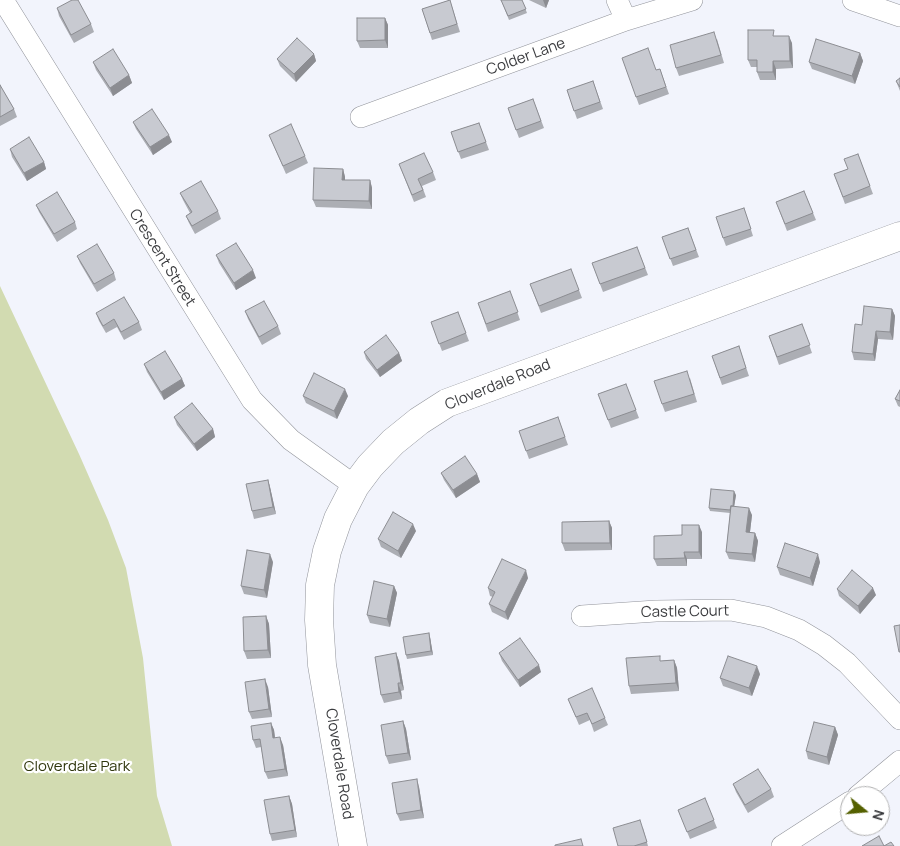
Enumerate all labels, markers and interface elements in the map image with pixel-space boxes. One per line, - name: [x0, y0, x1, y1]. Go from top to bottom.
- street label: Colder Lane: [484, 34, 568, 80]
- street label: Crescent Street: [125, 206, 199, 310]
- street label: Cloverdale Road: [443, 356, 553, 414]
- street label: Castle Court: [641, 602, 729, 622]
- street label: Cloverdale Road: [321, 707, 357, 821]
- park label: Cloverdale Park: [24, 758, 130, 776]
- north arrow: [840, 786, 890, 836]
- text: N: [868, 808, 889, 823]

